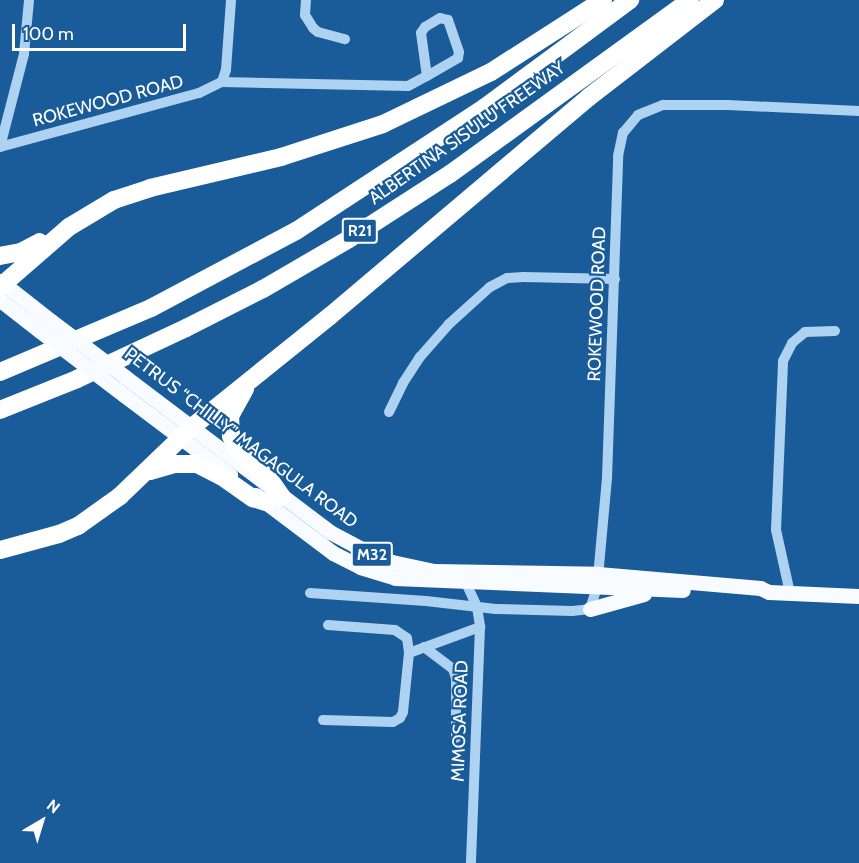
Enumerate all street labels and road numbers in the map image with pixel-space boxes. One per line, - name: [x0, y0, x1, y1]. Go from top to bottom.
- street label: ALBERTINA SISULU FREEWAY: [365, 57, 569, 209]
- street label: ROKEWOOD ROAD: [30, 70, 186, 132]
- road number: R21: [340, 218, 380, 244]
- street label: ROKEWOOD ROAD: [583, 226, 611, 382]
- street label: PETRUS “CHILLY” MAGAGULA ROAD: [120, 343, 362, 533]
- road number: M32: [350, 542, 394, 568]
- street label: MIMOSA ROAD: [447, 660, 473, 782]

